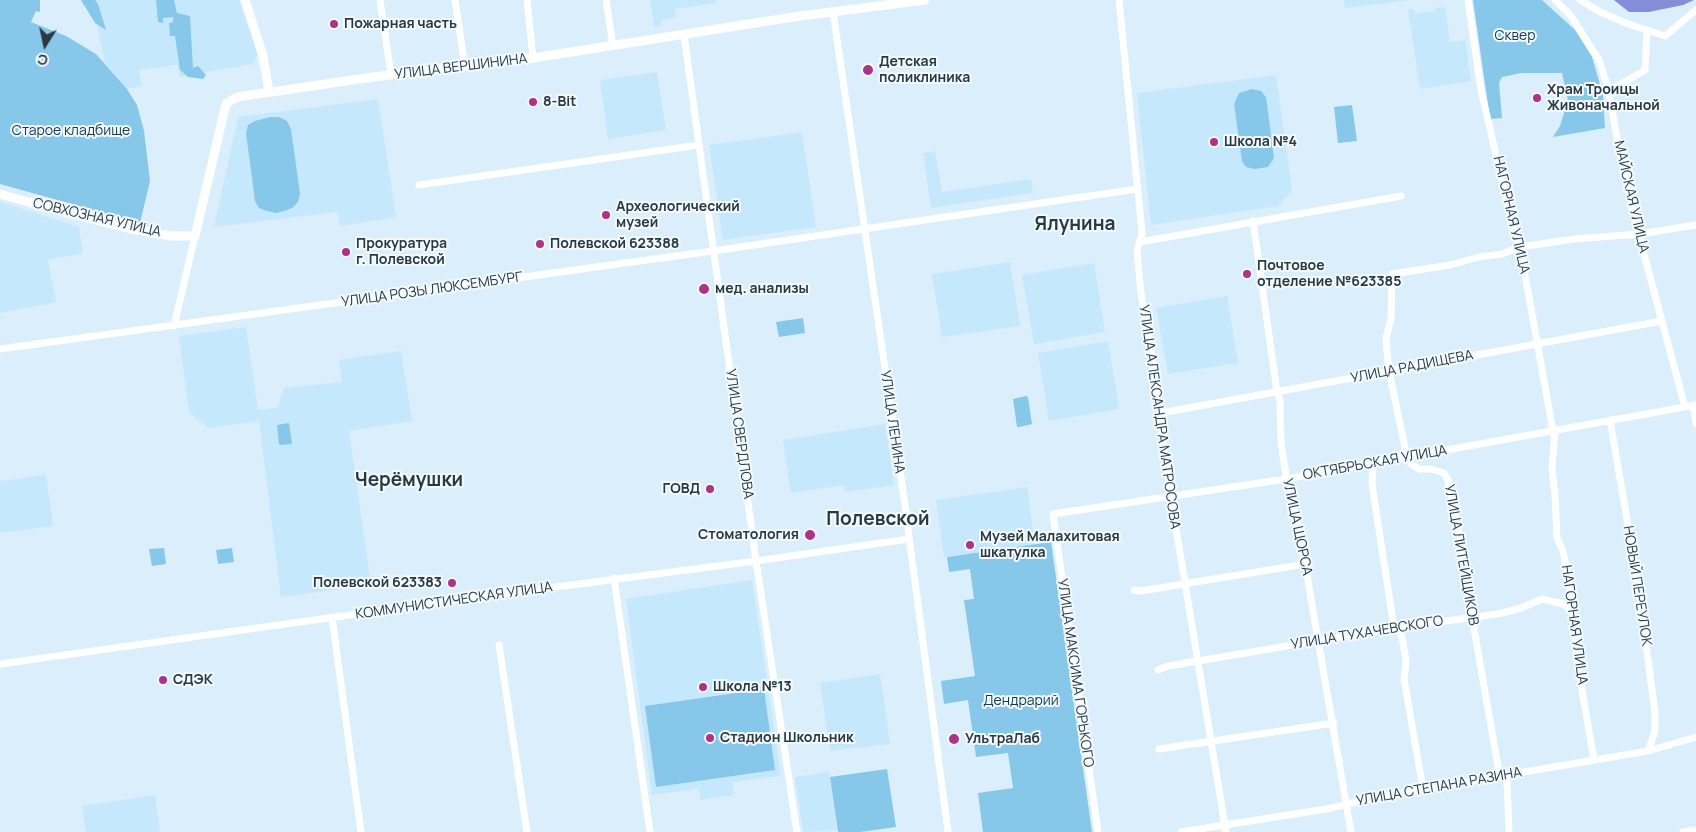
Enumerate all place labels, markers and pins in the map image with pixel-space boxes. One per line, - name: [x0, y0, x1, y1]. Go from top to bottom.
- place label: Пожарная часть: [344, 16, 457, 32]
- marker: Пожарная часть: [328, 18, 340, 30]
- place label: Детская поликлиника: [879, 54, 970, 86]
- marker: Детская поликлиника: [861, 63, 875, 77]
- place label: Храм Троицы Живоначальной: [1547, 82, 1660, 114]
- marker: Храм Троицы Живоначальной: [1531, 92, 1543, 104]
- place label: 8-Bit: [543, 94, 576, 110]
- marker: 8-Bit: [527, 96, 539, 108]
- place label: Школа №4: [1224, 134, 1297, 150]
- marker: Школа №4: [1208, 136, 1220, 148]
- place label: Археологический музей: [616, 199, 740, 232]
- marker: Археологический музей: [600, 209, 612, 221]
- place label: Прокуратура г. Полевской: [356, 236, 447, 268]
- place label: Полевской 623388: [550, 236, 679, 252]
- marker: Полевской 623388: [534, 238, 546, 250]
- marker: Прокуратура г. Полевской: [340, 246, 352, 258]
- place label: Почтовое отделение №623385: [1257, 258, 1401, 290]
- marker: Почтовое отделение №623385: [1241, 268, 1253, 280]
- place label: мед. анализы: [715, 281, 809, 297]
- marker: мед. анализы: [697, 282, 711, 296]
- place label: ГОВД: [663, 481, 700, 497]
- marker: ГОВД: [704, 483, 716, 495]
- place label: Стоматология: [698, 527, 799, 543]
- marker: Стоматология: [803, 528, 817, 542]
- place label: Музей Малахитовая шкатулка: [980, 529, 1120, 562]
- marker: Музей Малахитовая шкатулка: [964, 539, 976, 551]
- place label: Полевской 623383: [313, 575, 442, 591]
- marker: Полевской 623383: [446, 577, 458, 589]
- place label: СДЭК: [173, 672, 213, 688]
- marker: СДЭК: [157, 674, 169, 686]
- place label: Школа №13: [713, 679, 792, 695]
- marker: Школа №13: [697, 681, 709, 693]
- place label: Стадион Школьник: [720, 730, 853, 746]
- place label: УльтраЛаб: [965, 731, 1040, 747]
- marker: Стадион Школьник: [704, 732, 716, 744]
- marker: УльтраЛаб: [947, 732, 961, 746]

